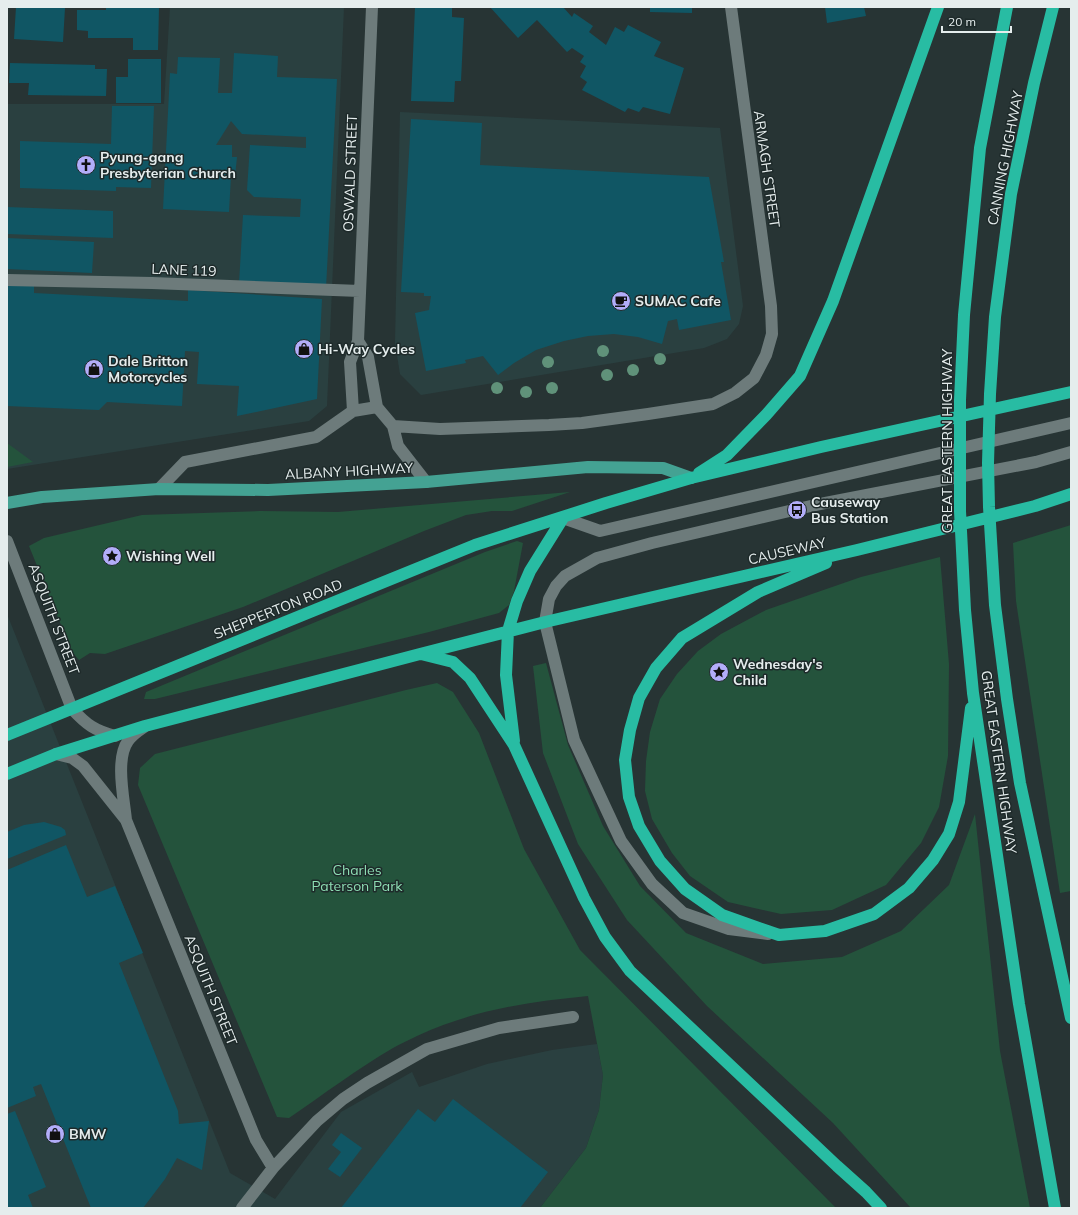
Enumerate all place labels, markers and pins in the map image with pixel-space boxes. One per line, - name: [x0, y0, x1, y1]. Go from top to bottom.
- place label: Pyung-gang Presbyterian Church: [100, 148, 236, 182]
- church icon: Pyung-gang Presbyterian Church: [75, 154, 97, 176]
- cafe icon: SUMAC Cafe: [610, 290, 632, 312]
- place label: SUMAC Cafe: [635, 292, 721, 310]
- shop icon: Hi-Way Cycles: [293, 338, 315, 360]
- place label: Hi-Way Cycles: [318, 340, 415, 358]
- place label: Dale Britton Motorcycles: [108, 352, 188, 386]
- shop icon: Dale Britton Motorcycles: [83, 358, 105, 380]
- place label: Causeway Bus Station: [811, 493, 889, 527]
- bus stop icon: Causeway Bus Station: [786, 499, 808, 521]
- place icon: Wishing Well: [101, 545, 123, 567]
- place label: Wishing Well: [126, 547, 215, 565]
- place label: Wednesday's Child: [733, 655, 823, 689]
- place icon: Wednesday's Child: [708, 661, 730, 683]
- shop icon: BMW: [44, 1123, 66, 1145]
- place label: BMW: [69, 1125, 107, 1143]

